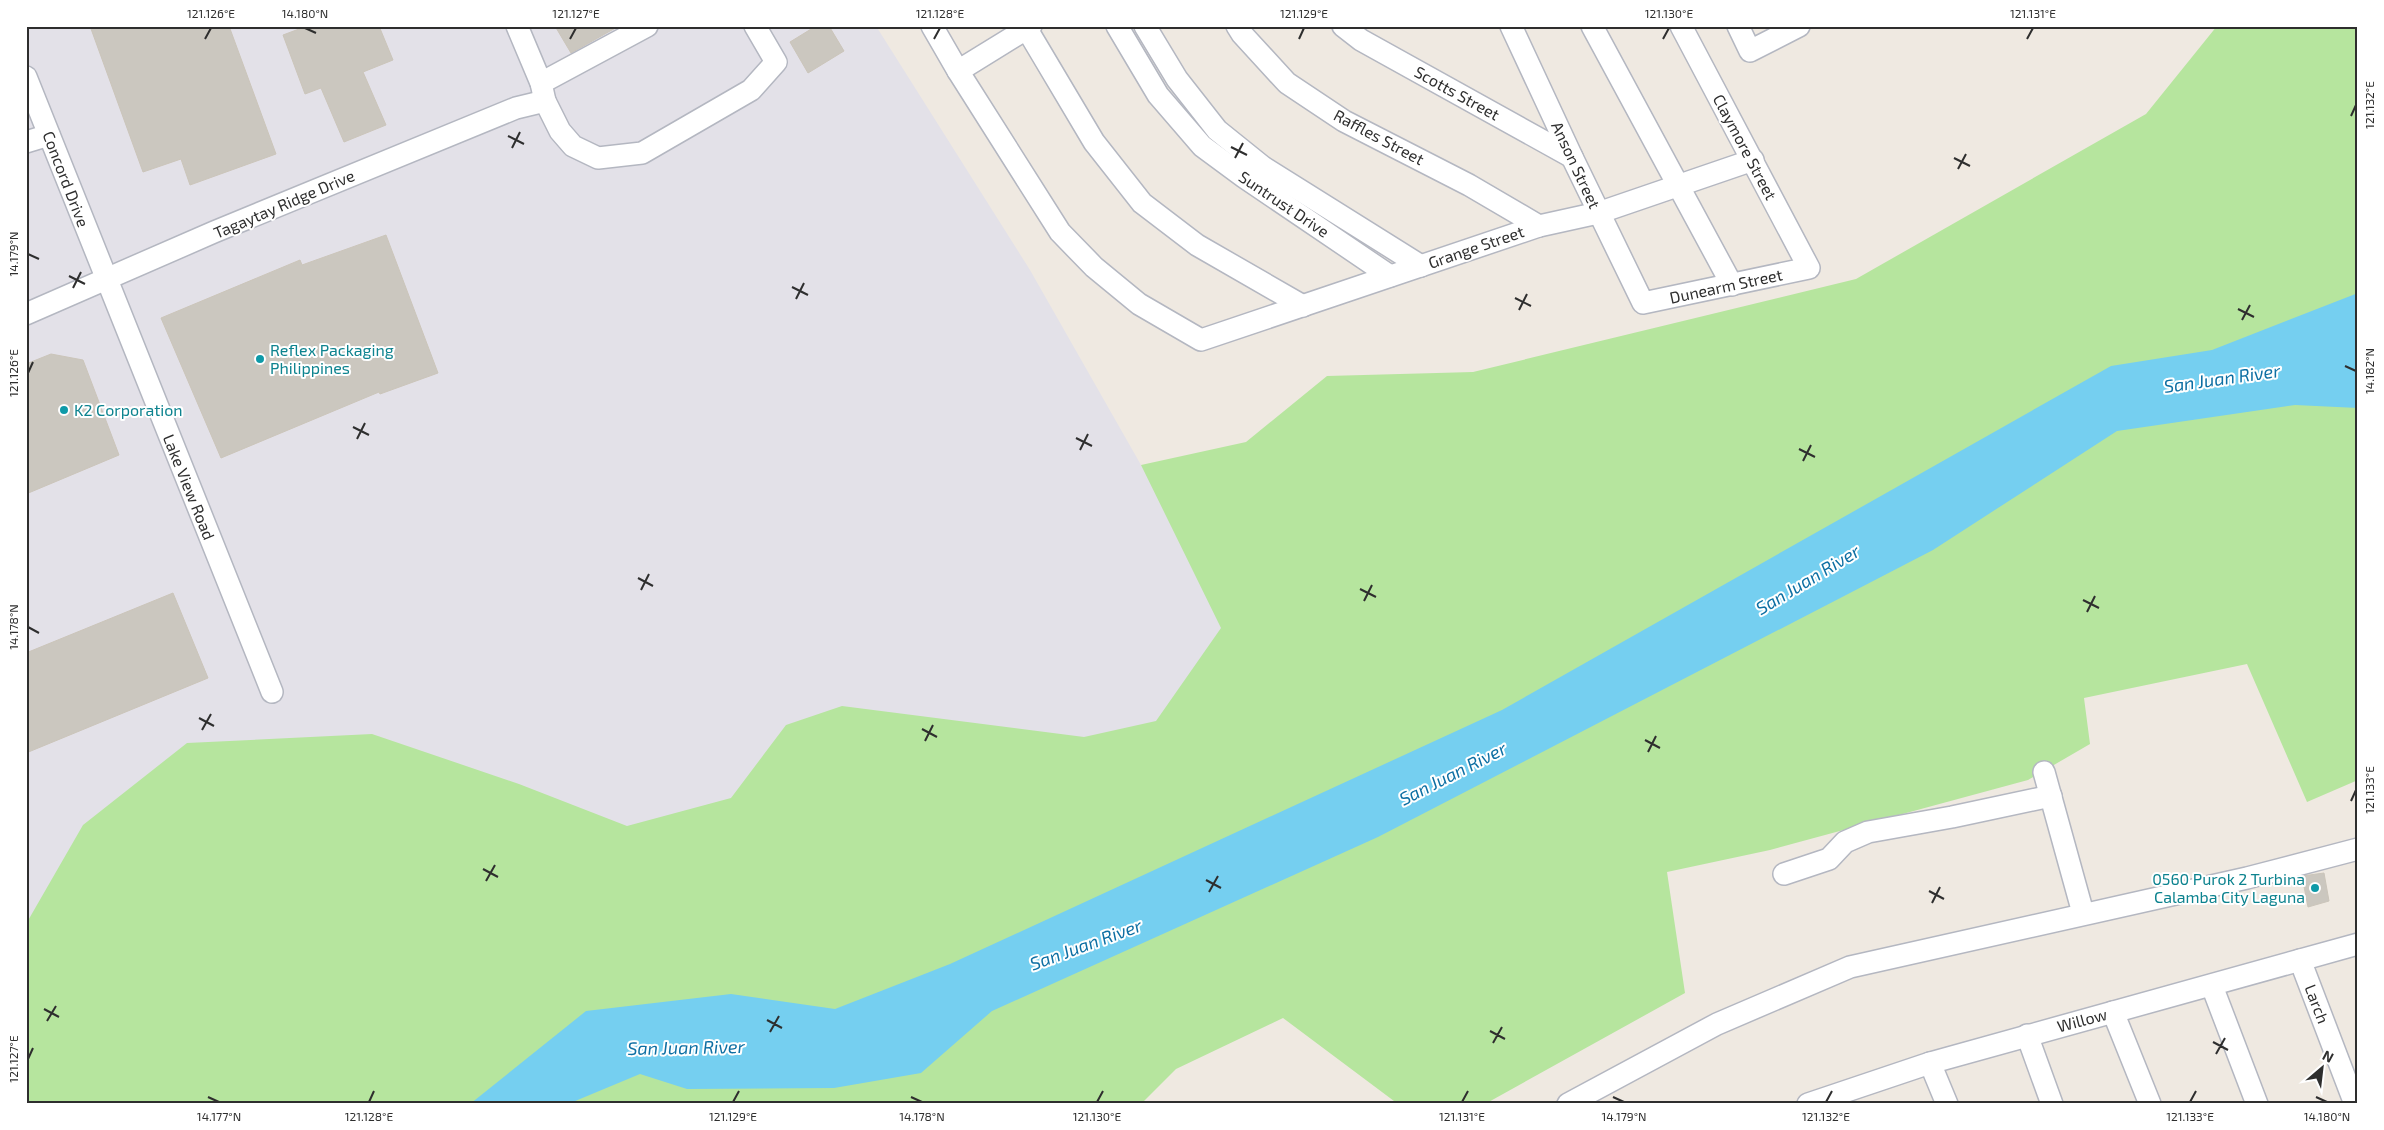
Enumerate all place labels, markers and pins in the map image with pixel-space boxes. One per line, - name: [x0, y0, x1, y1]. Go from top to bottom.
- place label: Reflex Packaging Philippines: [270, 340, 394, 377]
- marker: Reflex Packaging Philippines: [254, 353, 266, 365]
- place label: K2 Corporation: [74, 400, 183, 419]
- marker: K2 Corporation: [58, 404, 70, 416]
- place label: 0560 Purok 2 Turbina Calamba City Laguna: [2152, 869, 2305, 906]
- marker: 0560 Purok 2 Turbina Calamba City Laguna: [2309, 882, 2321, 894]

